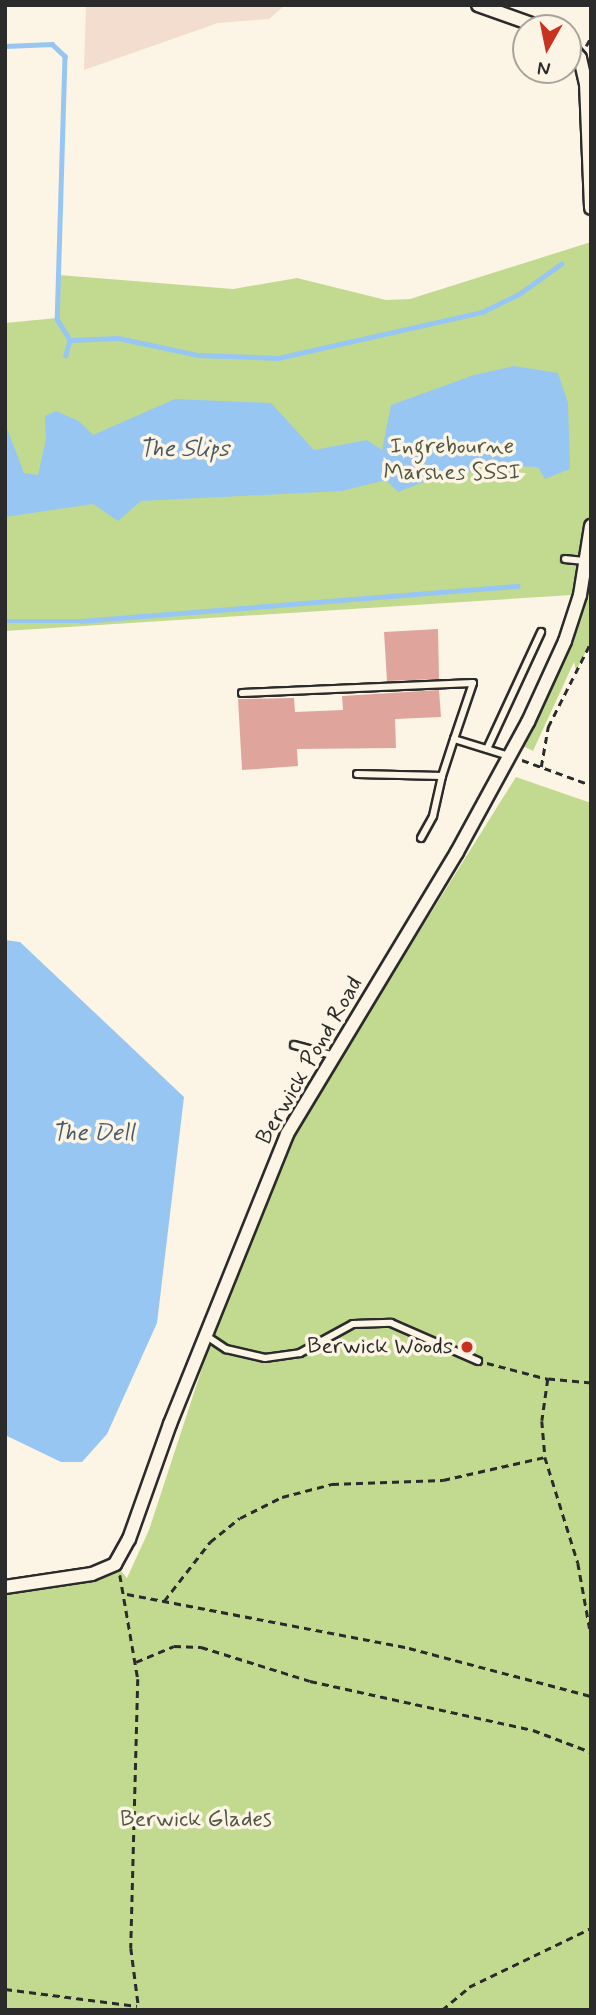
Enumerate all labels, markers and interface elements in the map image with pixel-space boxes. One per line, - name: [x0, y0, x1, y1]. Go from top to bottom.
- north arrow: [512, 14, 582, 84]
- text: N: [536, 55, 552, 82]
- park label: Ingrebourne Marshes SSSI: [383, 433, 521, 487]
- water label: The Slips: [139, 436, 229, 464]
- street label: Berwick Pond Road: [252, 974, 368, 1148]
- water label: The Dell: [53, 1120, 133, 1148]
- place label: Berwick Woods: [305, 1333, 453, 1361]
- marker: Berwick Woods: [459, 1339, 475, 1355]
- park label: Berwick Glades: [120, 1806, 272, 1834]

